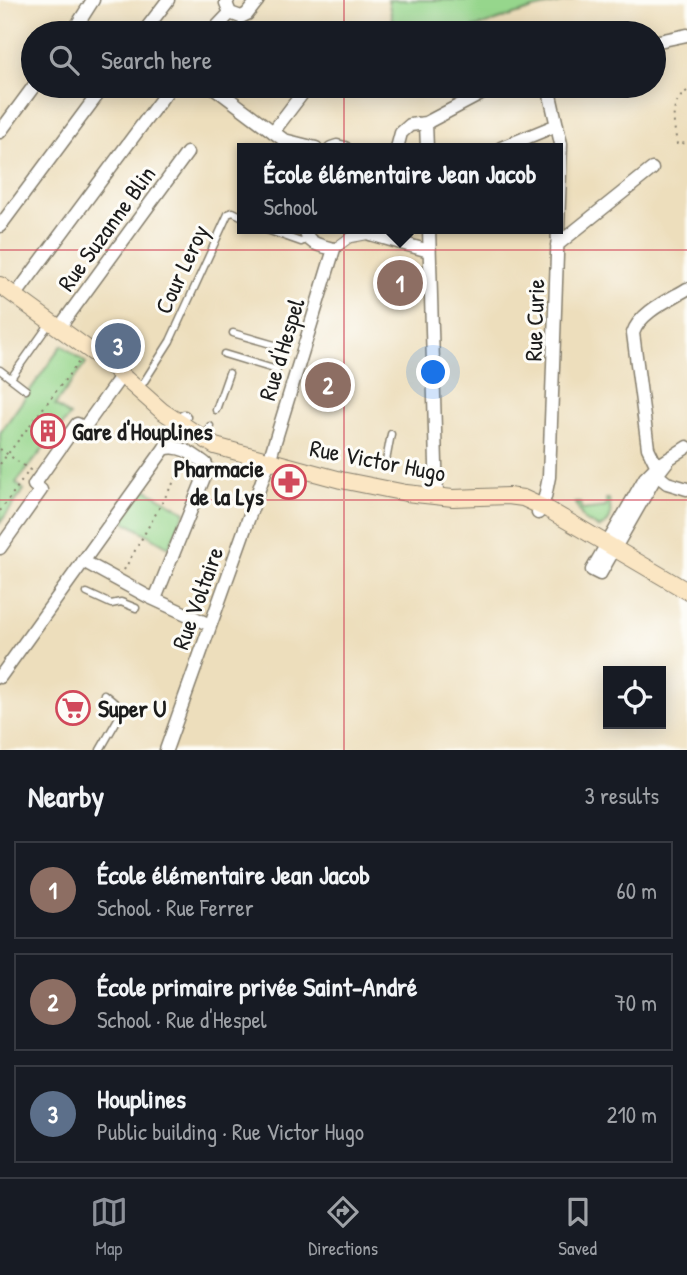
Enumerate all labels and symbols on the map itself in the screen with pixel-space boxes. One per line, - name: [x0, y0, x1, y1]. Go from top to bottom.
- street label: Rue Suzanne Blin: [50, 159, 162, 297]
- street label: Cour Leroy: [146, 219, 216, 319]
- pin: 1: [377, 257, 423, 309]
- street label: Rue Curie: [517, 278, 551, 362]
- street label: Rue d'Hespel: [250, 293, 312, 404]
- pin: 3: [95, 320, 141, 372]
- your location: [416, 355, 450, 389]
- pin: 2: [305, 359, 351, 411]
- building icon: Gare d'Houplines: [29, 412, 67, 450]
- place label: Gare d'Houplines: [72, 415, 213, 448]
- street label: Rue Victor Hugo: [307, 431, 449, 489]
- place label: Pharmacie de la Lys: [174, 452, 264, 513]
- pharmacy icon: Pharmacie de la Lys: [270, 463, 308, 501]
- street label: Rue Voltaire: [164, 542, 230, 654]
- supermarket icon: Super U: [54, 689, 92, 727]
- place label: Super U: [98, 692, 166, 725]

